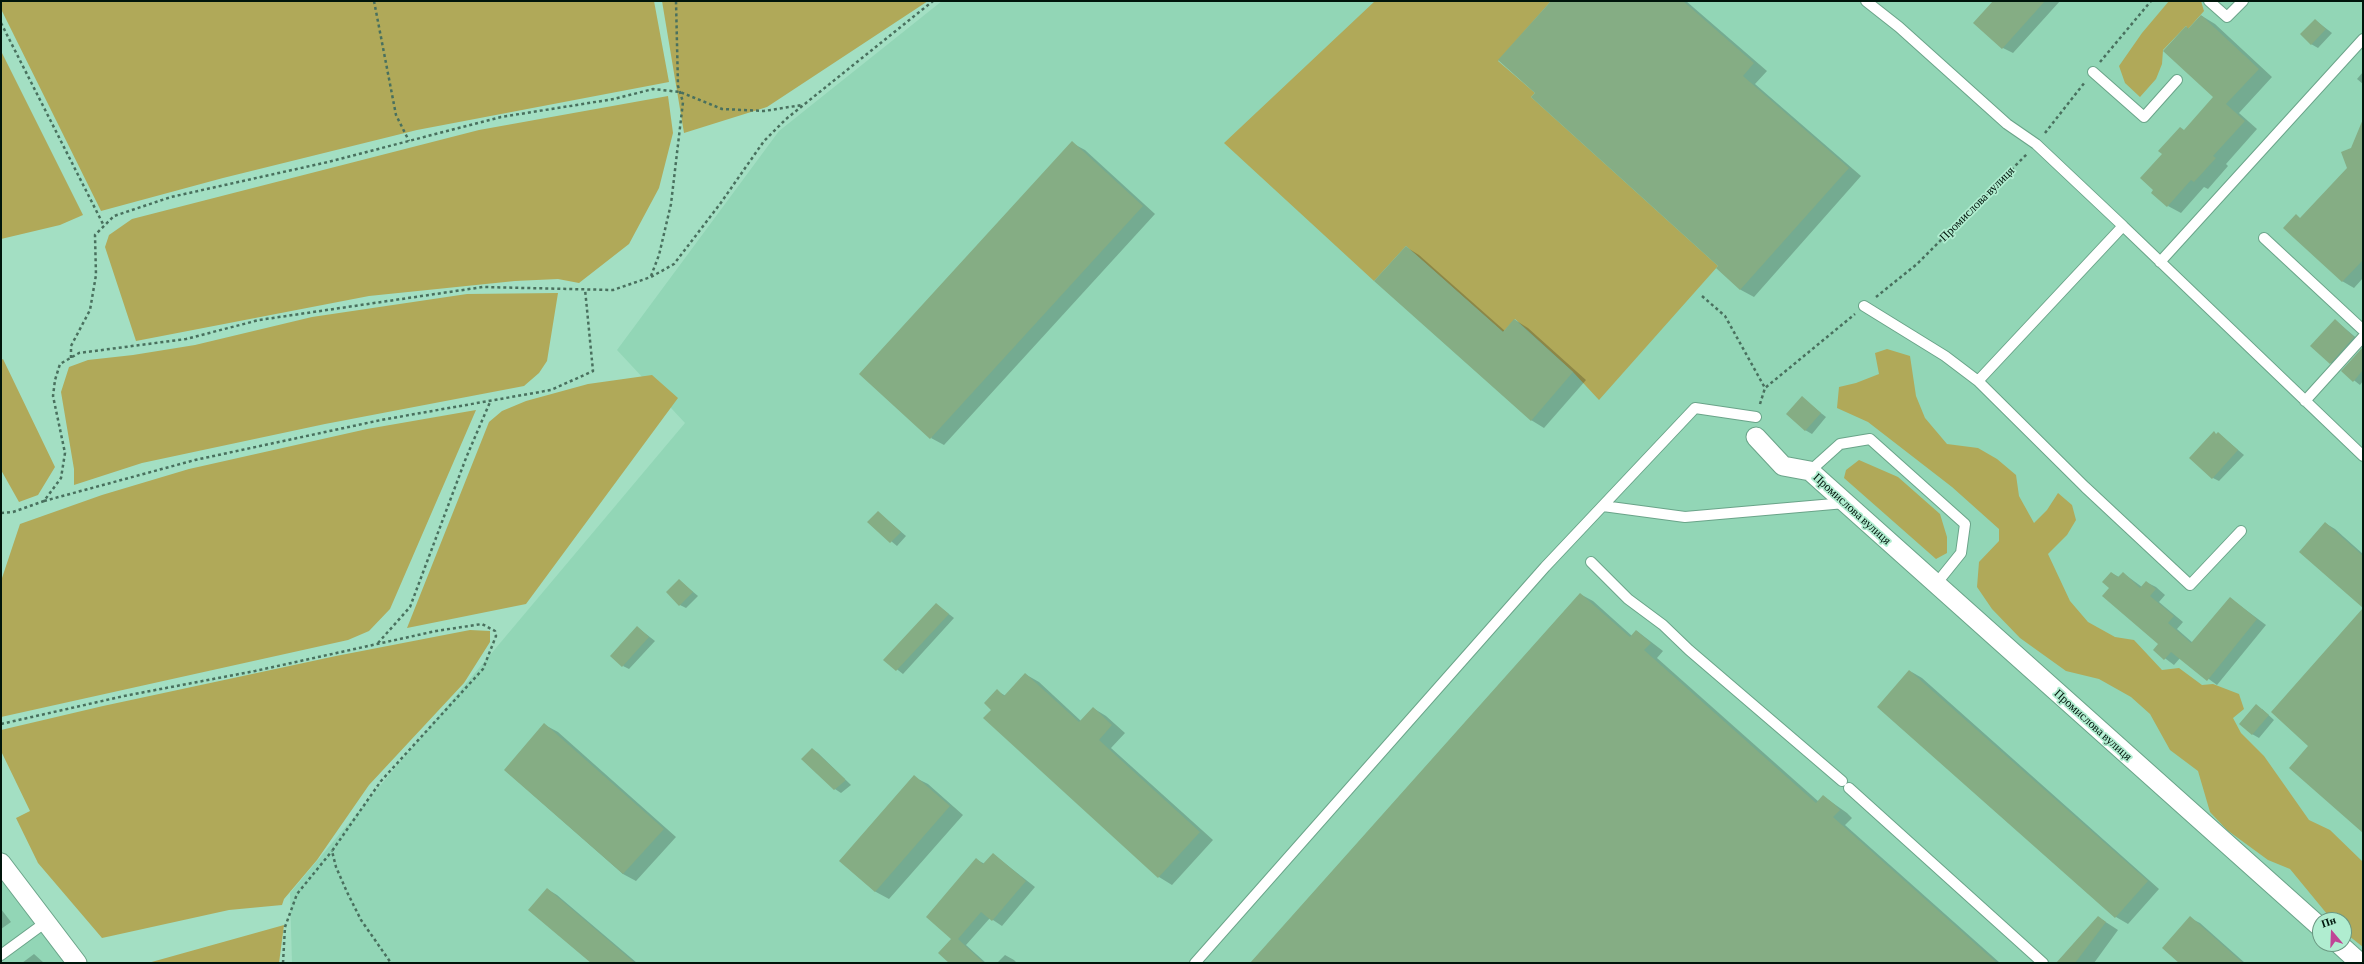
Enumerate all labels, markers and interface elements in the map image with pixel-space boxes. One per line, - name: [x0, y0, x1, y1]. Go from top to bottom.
- street label: Промислова вулиця: [1937, 164, 2017, 244]
- street label: Промислова вулиця: [1810, 470, 1894, 548]
- street label: Промислова вулиця: [2051, 686, 2135, 764]
- north arrow: [2312, 912, 2352, 952]
- text: Пн: [2319, 913, 2337, 930]

